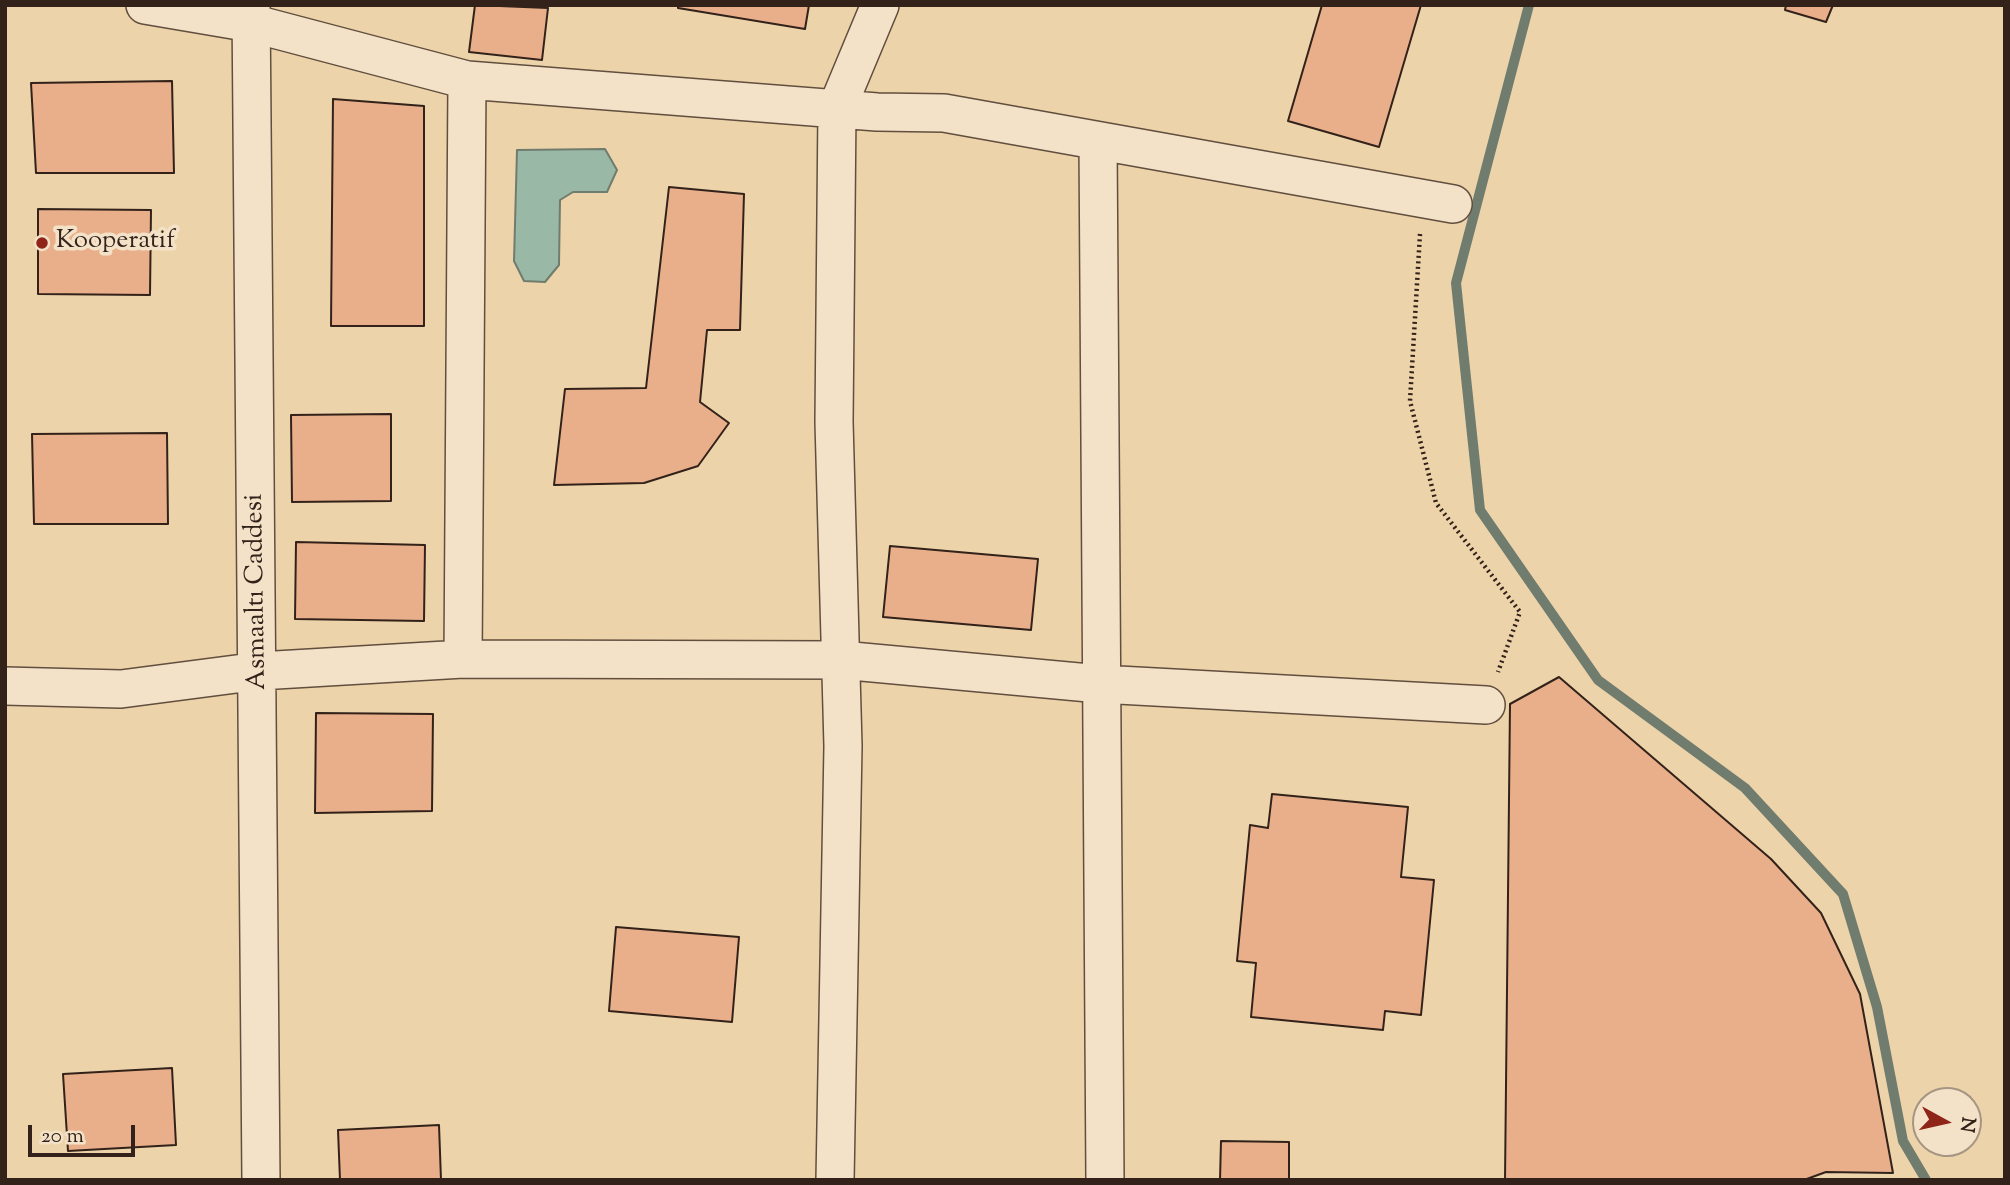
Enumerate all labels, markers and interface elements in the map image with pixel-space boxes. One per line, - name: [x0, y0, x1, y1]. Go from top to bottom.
- place label: Kooperatif: [56, 227, 175, 259]
- marker: Kooperatif: [34, 235, 50, 251]
- street label: Asmaaltı Caddesi: [241, 494, 275, 690]
- north arrow: [1912, 1087, 1982, 1157]
- scale bar: [32, 1112, 138, 1156]
- text: N: [1952, 1115, 1981, 1134]
- text: 20 m: [41, 1122, 84, 1152]

